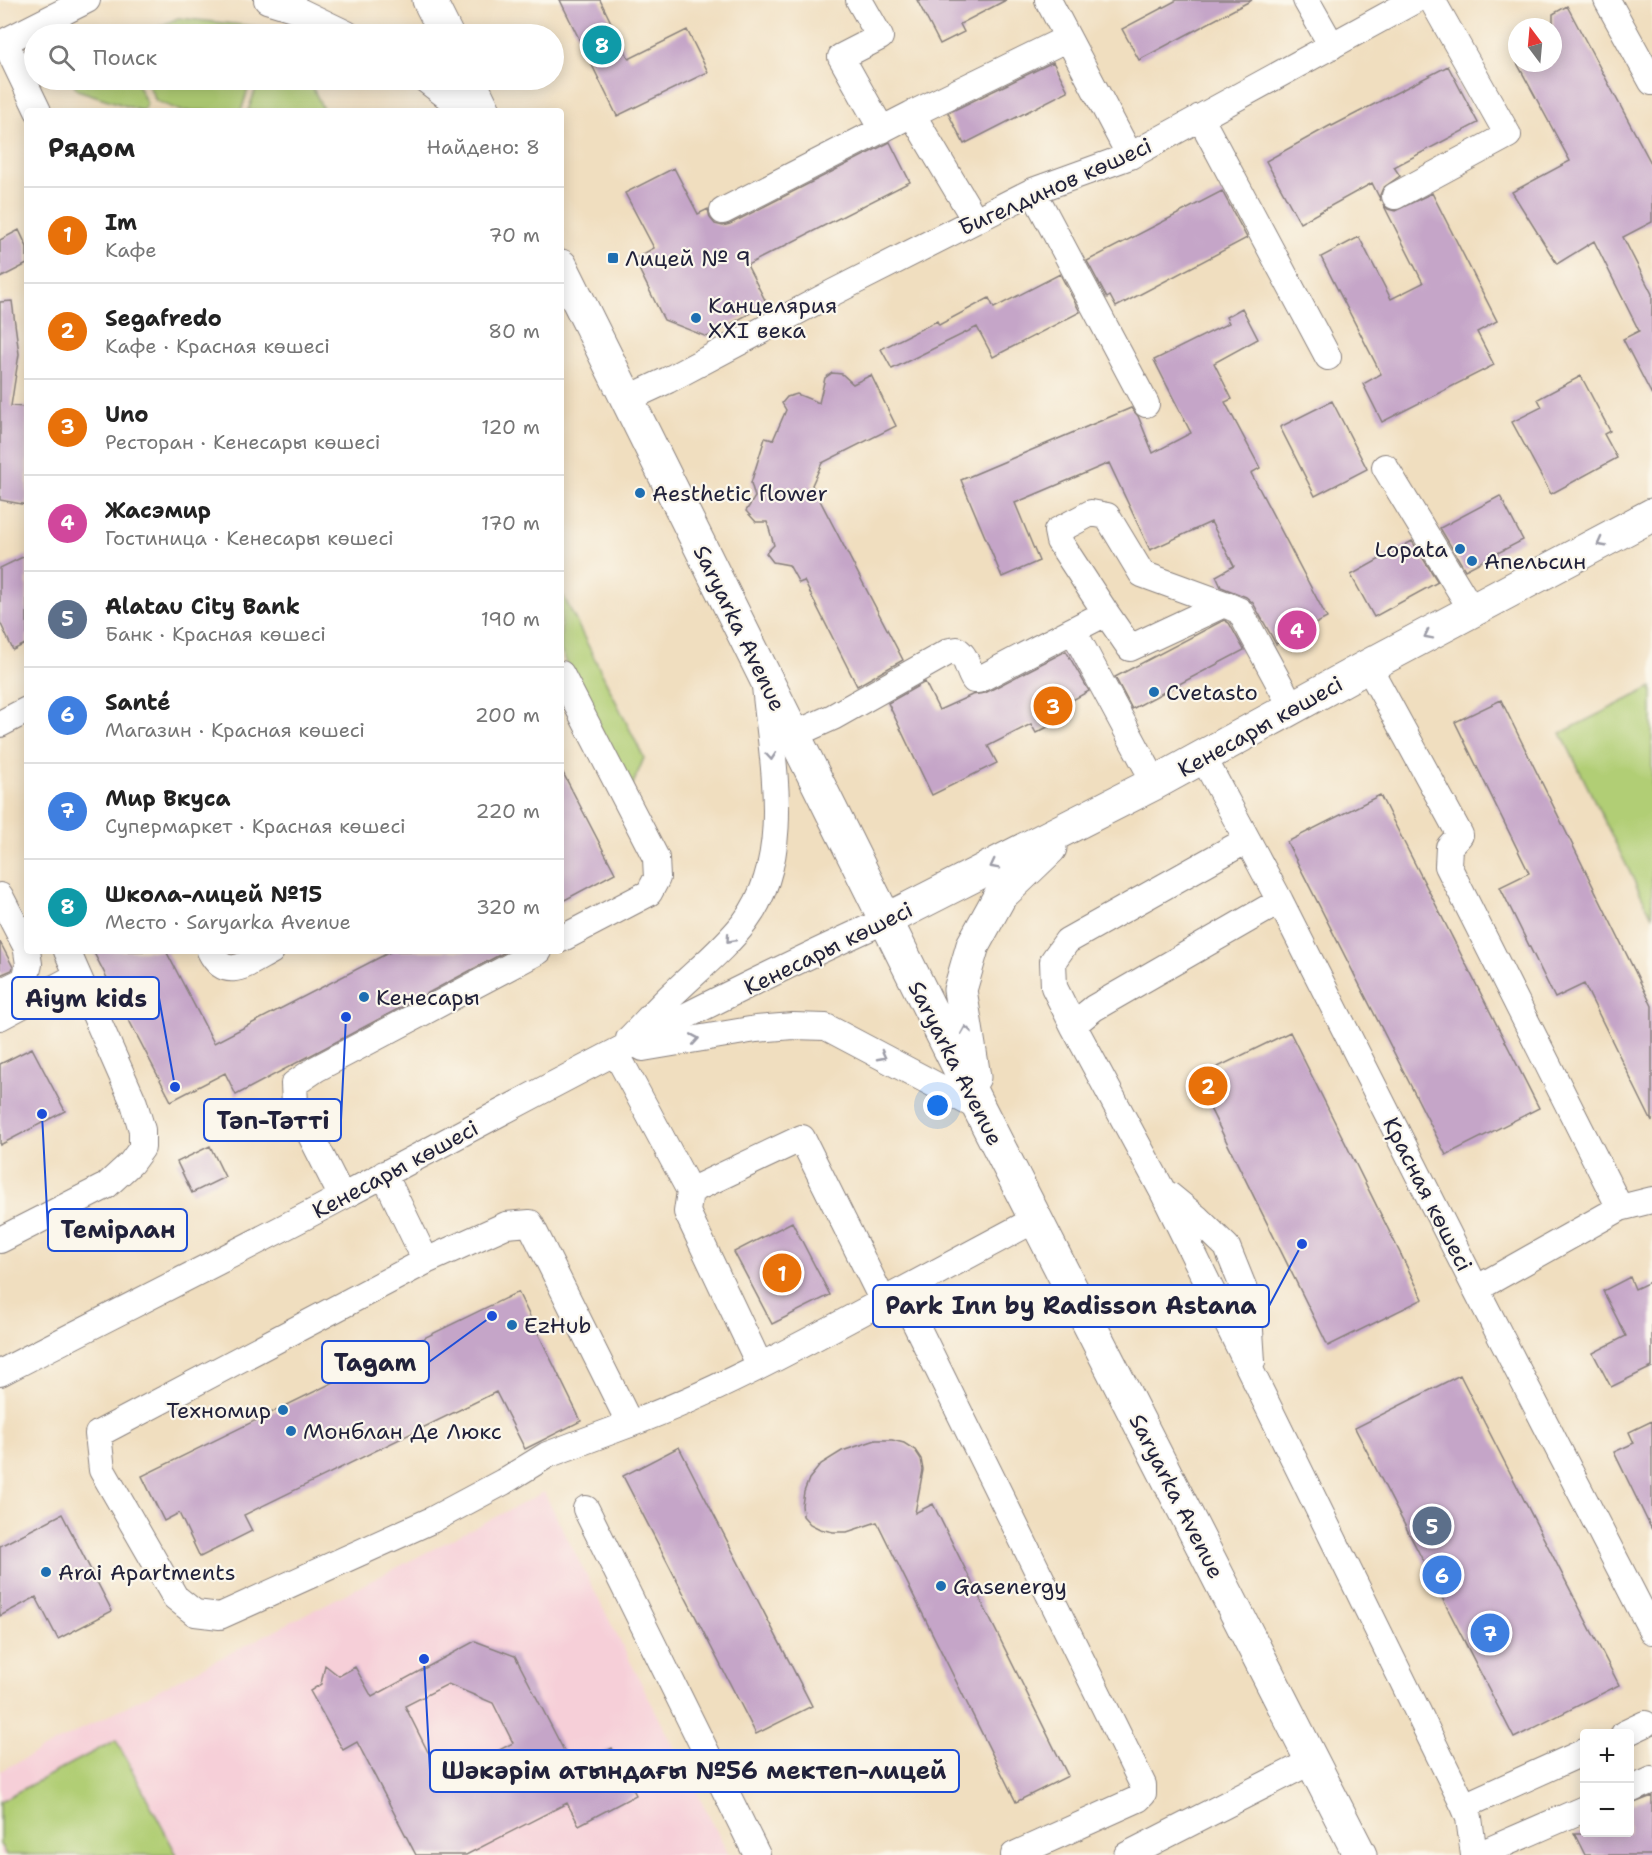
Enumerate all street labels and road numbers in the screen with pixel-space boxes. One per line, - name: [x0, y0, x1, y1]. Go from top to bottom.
- street label: Бигелдинов көшесі: [954, 131, 1156, 242]
- street label: Saryarka Avenue: [687, 540, 792, 716]
- street label: Кенесары көшесі: [1173, 669, 1348, 784]
- street label: Кенесары көшесі: [739, 895, 917, 1002]
- street label: Saryarka Avenue: [901, 976, 1010, 1151]
- street label: Красная көшесі: [1376, 1112, 1479, 1276]
- street label: Кенесары көшесі: [307, 1113, 483, 1225]
- street label: Saryarka Avenue: [1122, 1409, 1231, 1584]

